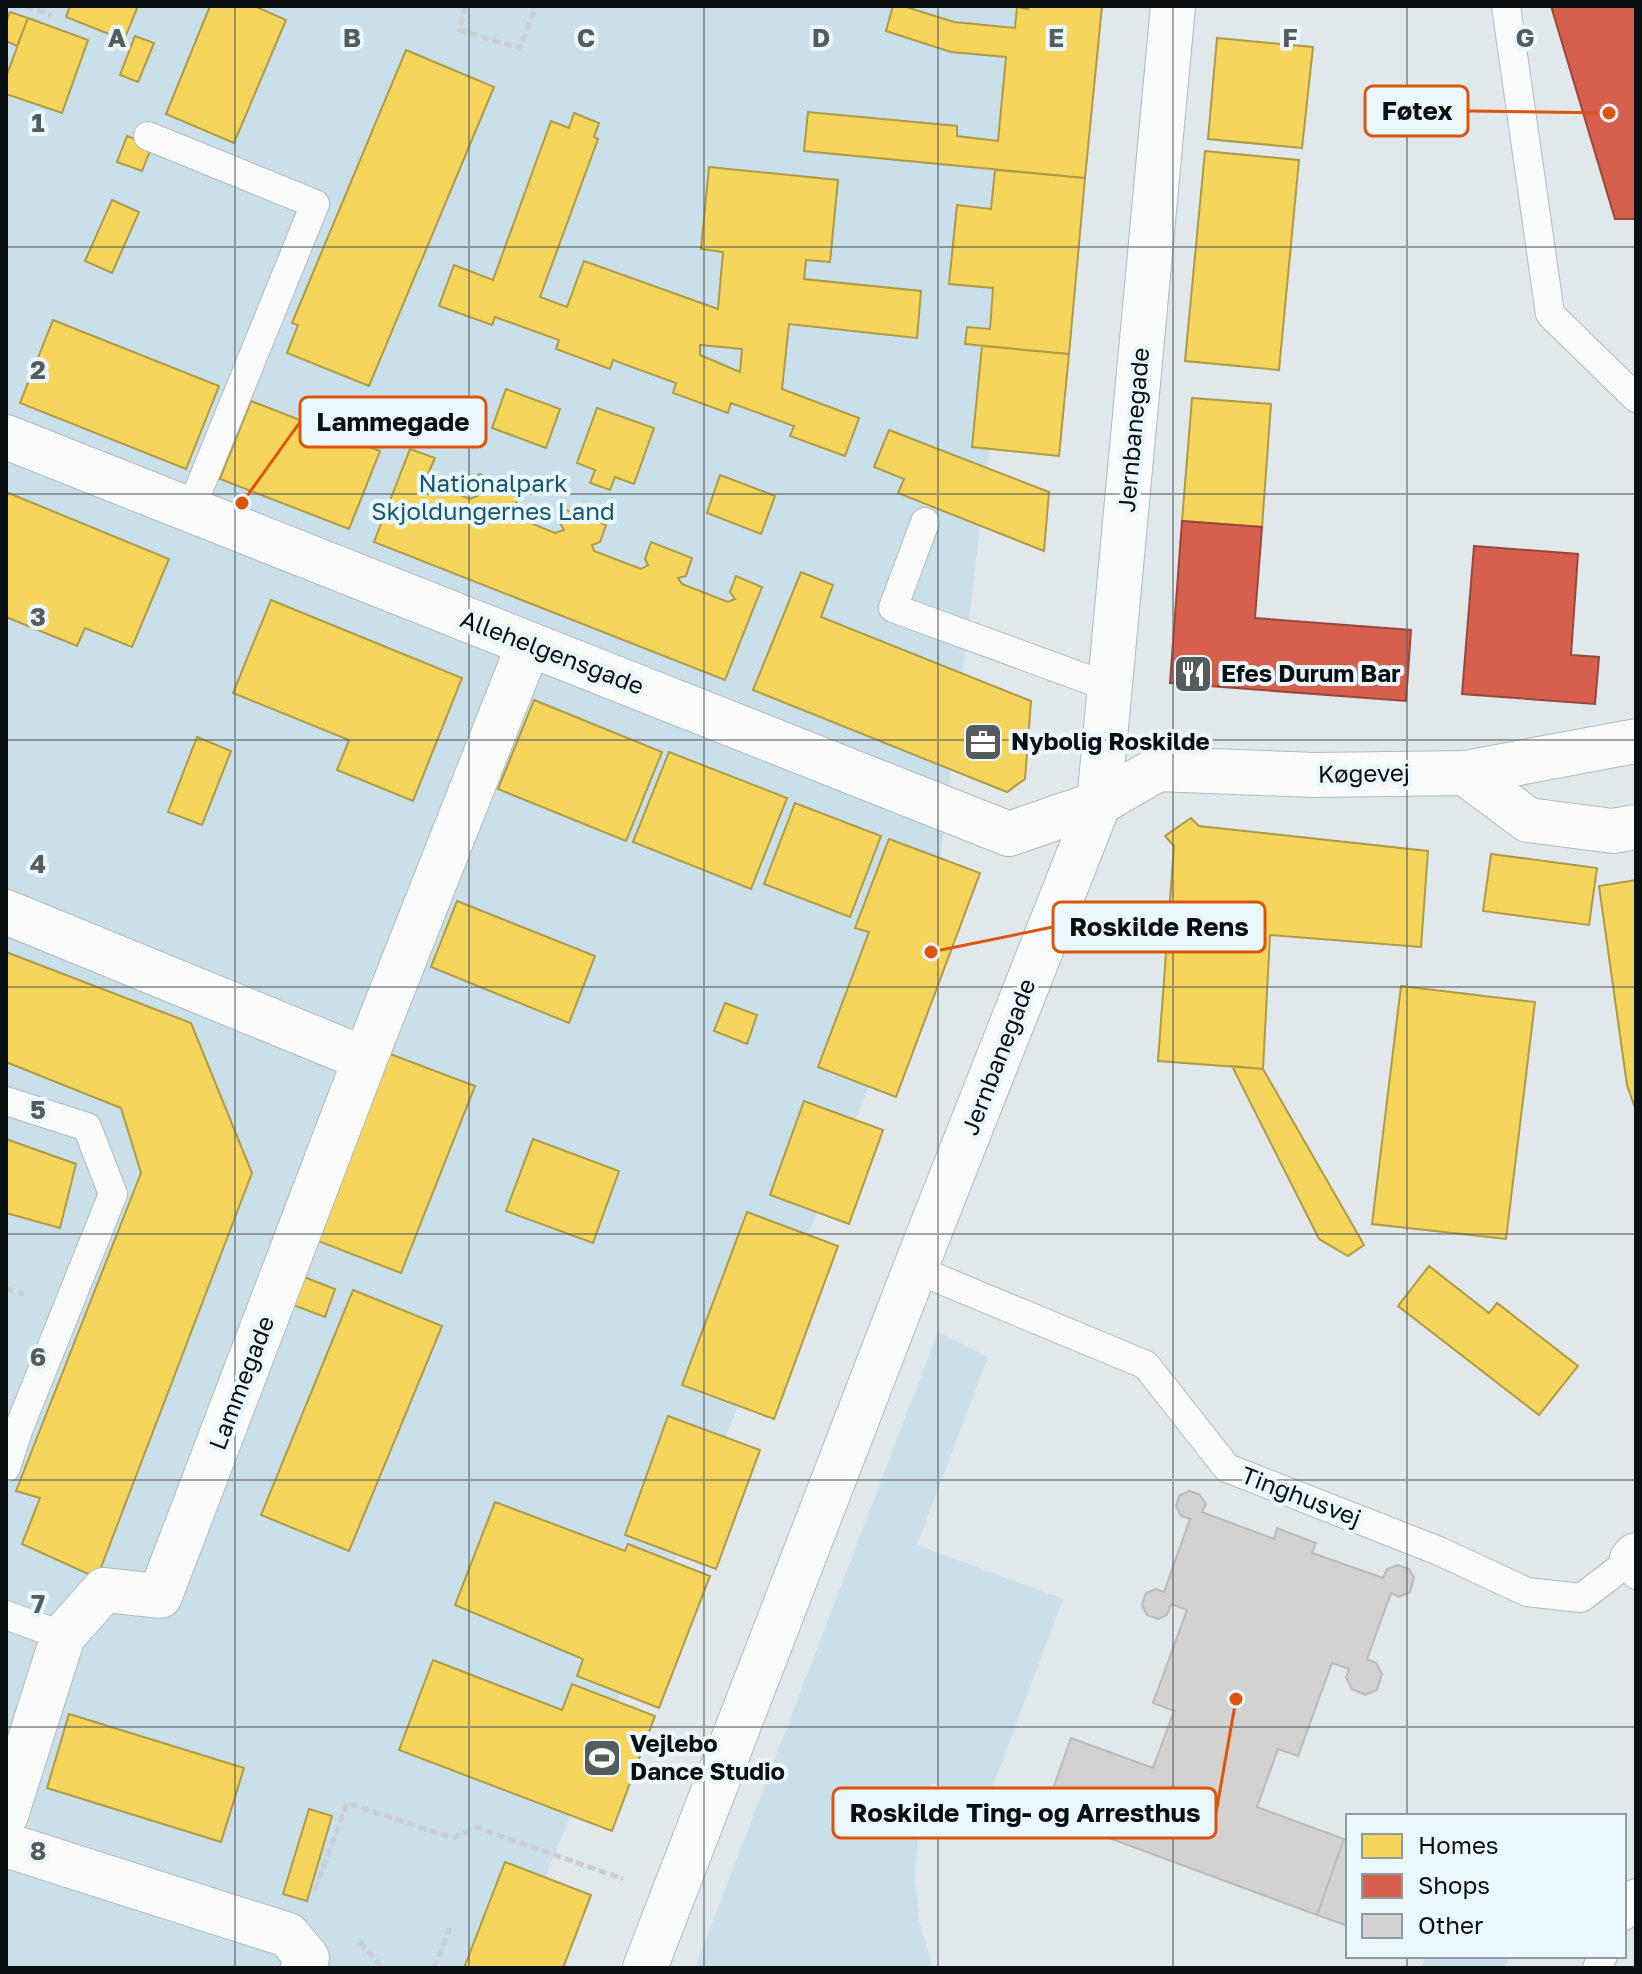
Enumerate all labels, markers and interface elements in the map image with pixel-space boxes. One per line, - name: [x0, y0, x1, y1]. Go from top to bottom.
- text: A: [108, 22, 127, 53]
- text: B: [343, 22, 361, 53]
- text: C: [577, 22, 595, 53]
- text: D: [812, 22, 830, 53]
- text: E: [1048, 22, 1064, 53]
- text: F: [1282, 22, 1298, 53]
- text: G: [1515, 22, 1535, 53]
- callout: Føtex: [1365, 86, 1468, 136]
- text: Føtex: [1382, 95, 1453, 126]
- text: 1: [31, 107, 45, 138]
- street label: Jernbanegade: [1111, 346, 1154, 514]
- text: 2: [30, 354, 46, 385]
- callout: Lammegade: [300, 397, 486, 447]
- text: Lammegade: [316, 406, 470, 437]
- park label: Nationalpark Skjoldungernes Land: [371, 468, 615, 525]
- text: 3: [30, 601, 46, 632]
- street label: Allehelgensgade: [457, 603, 648, 700]
- restaurant icon: Efes Durum Bar: [1172, 653, 1214, 695]
- place label: Efes Durum Bar: [1221, 658, 1401, 687]
- office icon: Nybolig Roskilde: [962, 721, 1004, 763]
- place label: Nybolig Roskilde: [1011, 726, 1210, 755]
- street label: Køgevej: [1318, 757, 1410, 788]
- text: 4: [30, 848, 46, 879]
- callout: Roskilde Rens: [1053, 902, 1265, 952]
- text: Roskilde Rens: [1069, 911, 1249, 942]
- street label: Jernbanegade: [954, 974, 1041, 1139]
- text: 5: [30, 1094, 46, 1125]
- street label: Lammegade: [202, 1311, 279, 1453]
- text: 6: [30, 1341, 46, 1372]
- street label: Tinghusvej: [1237, 1459, 1366, 1532]
- text: 7: [31, 1588, 45, 1619]
- place label: Vejlebo Dance Studio: [630, 1728, 785, 1785]
- sports icon: Vejlebo Dance Studio: [581, 1737, 623, 1779]
- callout: Roskilde Ting- og Arresthus: [833, 1788, 1216, 1838]
- text: Roskilde Ting- og Arresthus: [850, 1797, 1200, 1828]
- legend: [1346, 1814, 1626, 1958]
- text: Homes: [1418, 1830, 1499, 1859]
- text: 8: [30, 1835, 46, 1866]
- text: Shops: [1418, 1870, 1490, 1899]
- text: Other: [1418, 1910, 1483, 1939]

